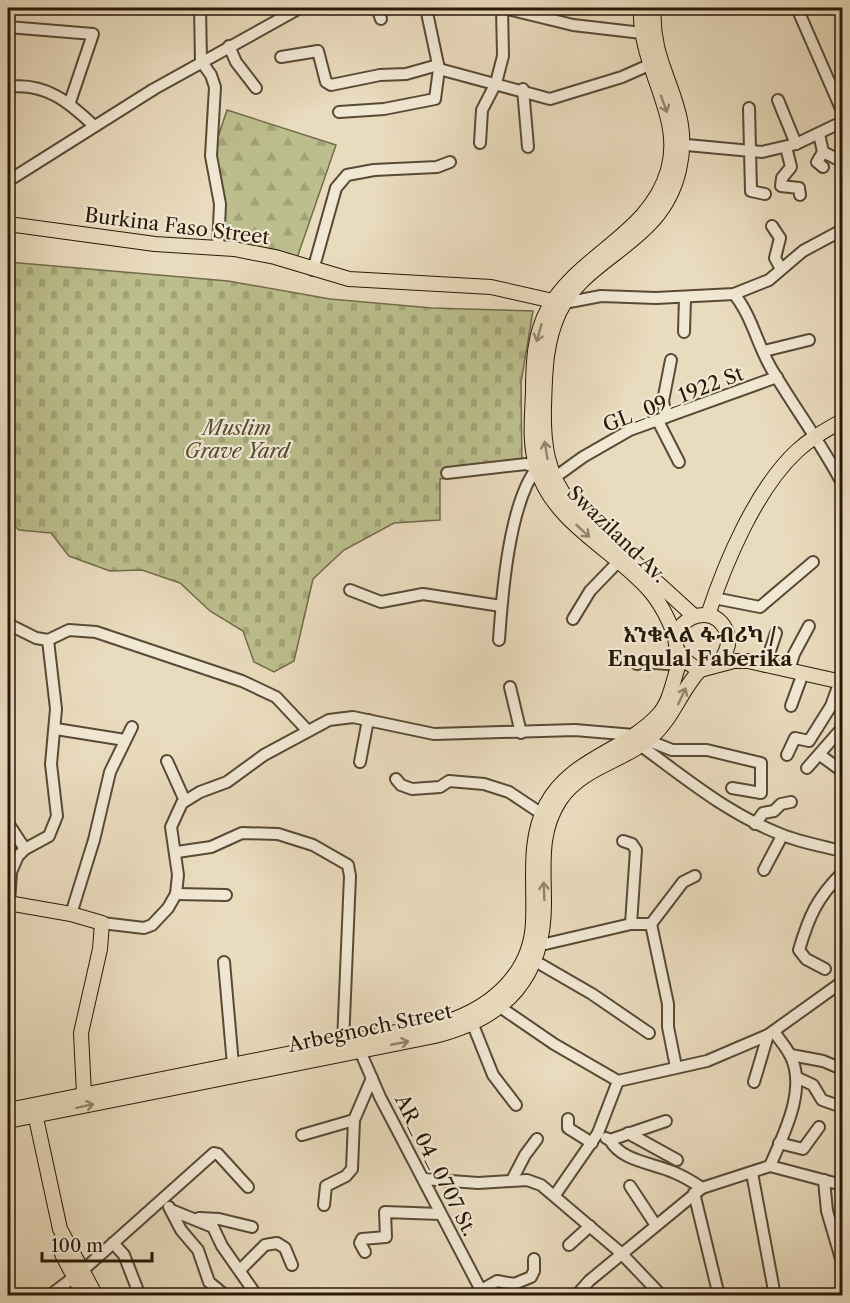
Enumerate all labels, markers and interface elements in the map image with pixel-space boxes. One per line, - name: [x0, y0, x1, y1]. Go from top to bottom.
- one-way arrow: [659, 94, 670, 113]
- street label: Burkina Faso Street: [83, 203, 271, 249]
- one-way arrow: [533, 323, 545, 342]
- street label: GL_09_1922 St: [599, 361, 747, 437]
- park label: Muslim Grave Yard: [185, 416, 292, 463]
- one-way arrow: [540, 441, 551, 461]
- street label: Swaziland Av.: [562, 481, 672, 587]
- one-way arrow: [575, 524, 590, 538]
- district label: እንቁላል ፋብሪካ / Enqulal Faberika: [608, 622, 793, 671]
- one-way arrow: [676, 688, 688, 706]
- one-way arrow: [538, 881, 550, 901]
- street label: Arbegnoch Street: [285, 999, 454, 1057]
- one-way arrow: [390, 1037, 410, 1048]
- street label: AR_04_0707 St.: [389, 1089, 482, 1240]
- one-way arrow: [75, 1100, 95, 1111]
- scale bar: [42, 1225, 152, 1263]
- text: 100 m: [51, 1235, 103, 1257]

